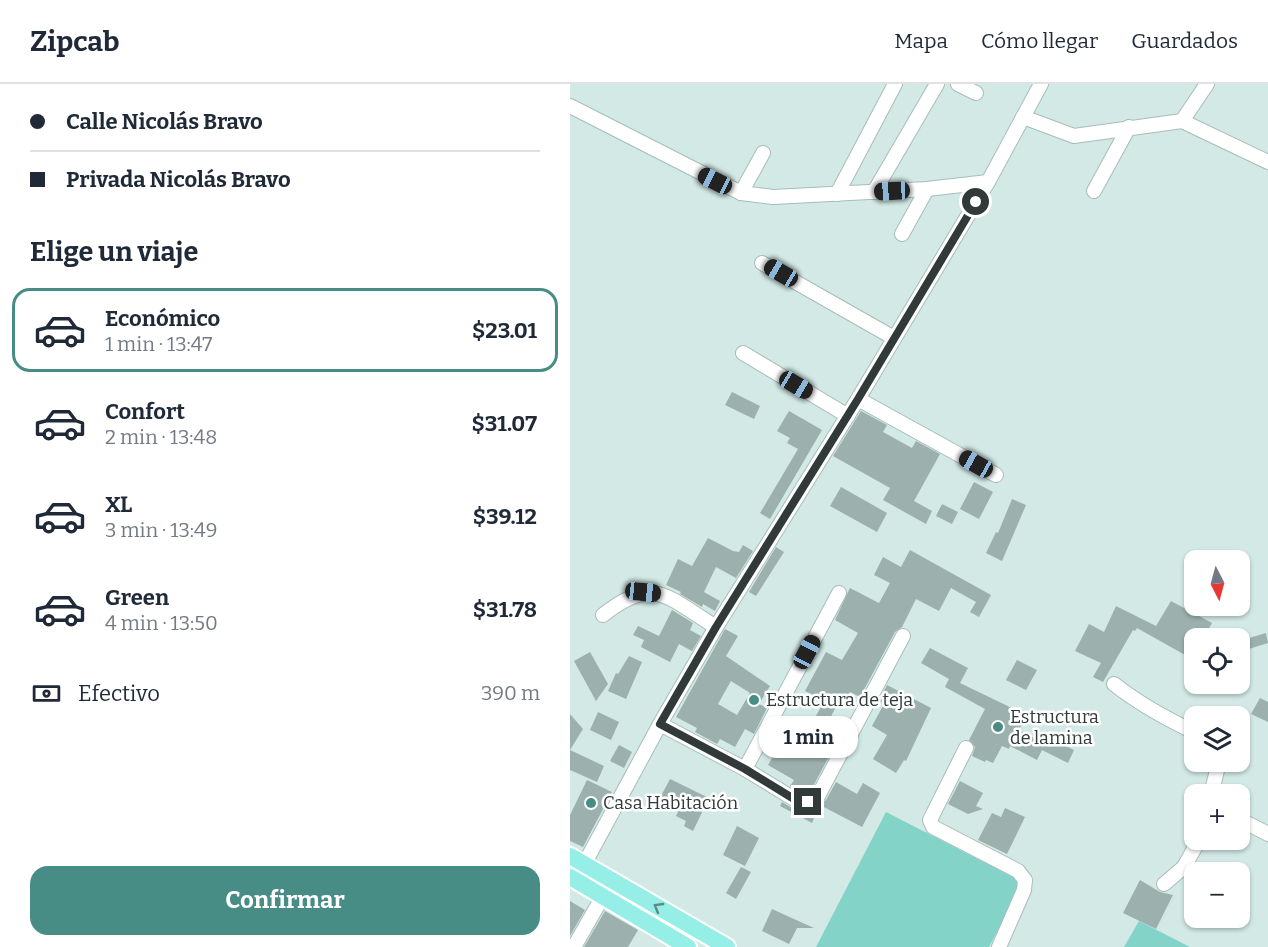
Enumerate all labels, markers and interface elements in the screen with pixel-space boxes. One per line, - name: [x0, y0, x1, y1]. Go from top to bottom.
- text: Zipcab: [30, 25, 119, 58]
- text: Mapa: [894, 28, 948, 54]
- text: Cómo llegar: [981, 28, 1098, 54]
- text: Guardados: [1131, 28, 1238, 54]
- text: Calle Nicolás Bravo: [66, 108, 263, 135]
- car: [695, 165, 735, 197]
- text: Privada Nicolás Bravo: [66, 166, 291, 193]
- car: [874, 181, 910, 201]
- route start: [962, 188, 989, 215]
- text: Elige un viaje: [30, 236, 198, 268]
- car: [761, 256, 801, 290]
- icon: car: [33, 303, 87, 357]
- text: Económico: [105, 305, 220, 332]
- text: $23.01: [472, 317, 537, 344]
- text: 1 min · 13:47: [105, 332, 212, 356]
- car: [776, 368, 816, 402]
- icon: car: [33, 396, 87, 450]
- text: Confort: [105, 398, 185, 425]
- text: $31.07: [471, 410, 537, 437]
- text: 2 min · 13:48: [105, 425, 217, 449]
- car: [956, 447, 996, 481]
- icon: car: [33, 489, 87, 543]
- text: XL: [105, 491, 132, 518]
- text: $39.12: [473, 503, 537, 530]
- text: 3 min · 13:49: [105, 518, 217, 542]
- north arrow: [1184, 550, 1250, 616]
- map controls: [1184, 550, 1250, 928]
- car: [624, 581, 662, 603]
- icon: car: [33, 582, 87, 636]
- text: Green: [105, 584, 169, 611]
- text: $31.78: [473, 596, 537, 623]
- text: 4 min · 13:50: [105, 611, 218, 635]
- button: locate: [1184, 628, 1250, 694]
- car: [791, 632, 823, 672]
- icon: cash: [30, 677, 63, 710]
- text: Efectivo: [78, 680, 160, 707]
- text: 390 m: [481, 681, 540, 705]
- place label: Estructura de teja: [766, 689, 913, 711]
- marker: Estructura de teja: [747, 693, 761, 707]
- place label: Estructura de lamina: [1010, 706, 1099, 749]
- button: layers: [1184, 706, 1250, 772]
- callout: 1 min: [758, 715, 858, 757]
- marker: Estructura de lamina: [991, 720, 1005, 734]
- text: 1 min: [783, 725, 834, 749]
- button: +: [1184, 784, 1250, 850]
- route end: [794, 788, 821, 815]
- place label: Casa Habitación: [603, 792, 739, 814]
- marker: Casa Habitación: [584, 796, 598, 810]
- button: −: [1184, 862, 1250, 928]
- button: Confirmar: [30, 866, 540, 935]
- one-way arrow: [654, 902, 664, 914]

